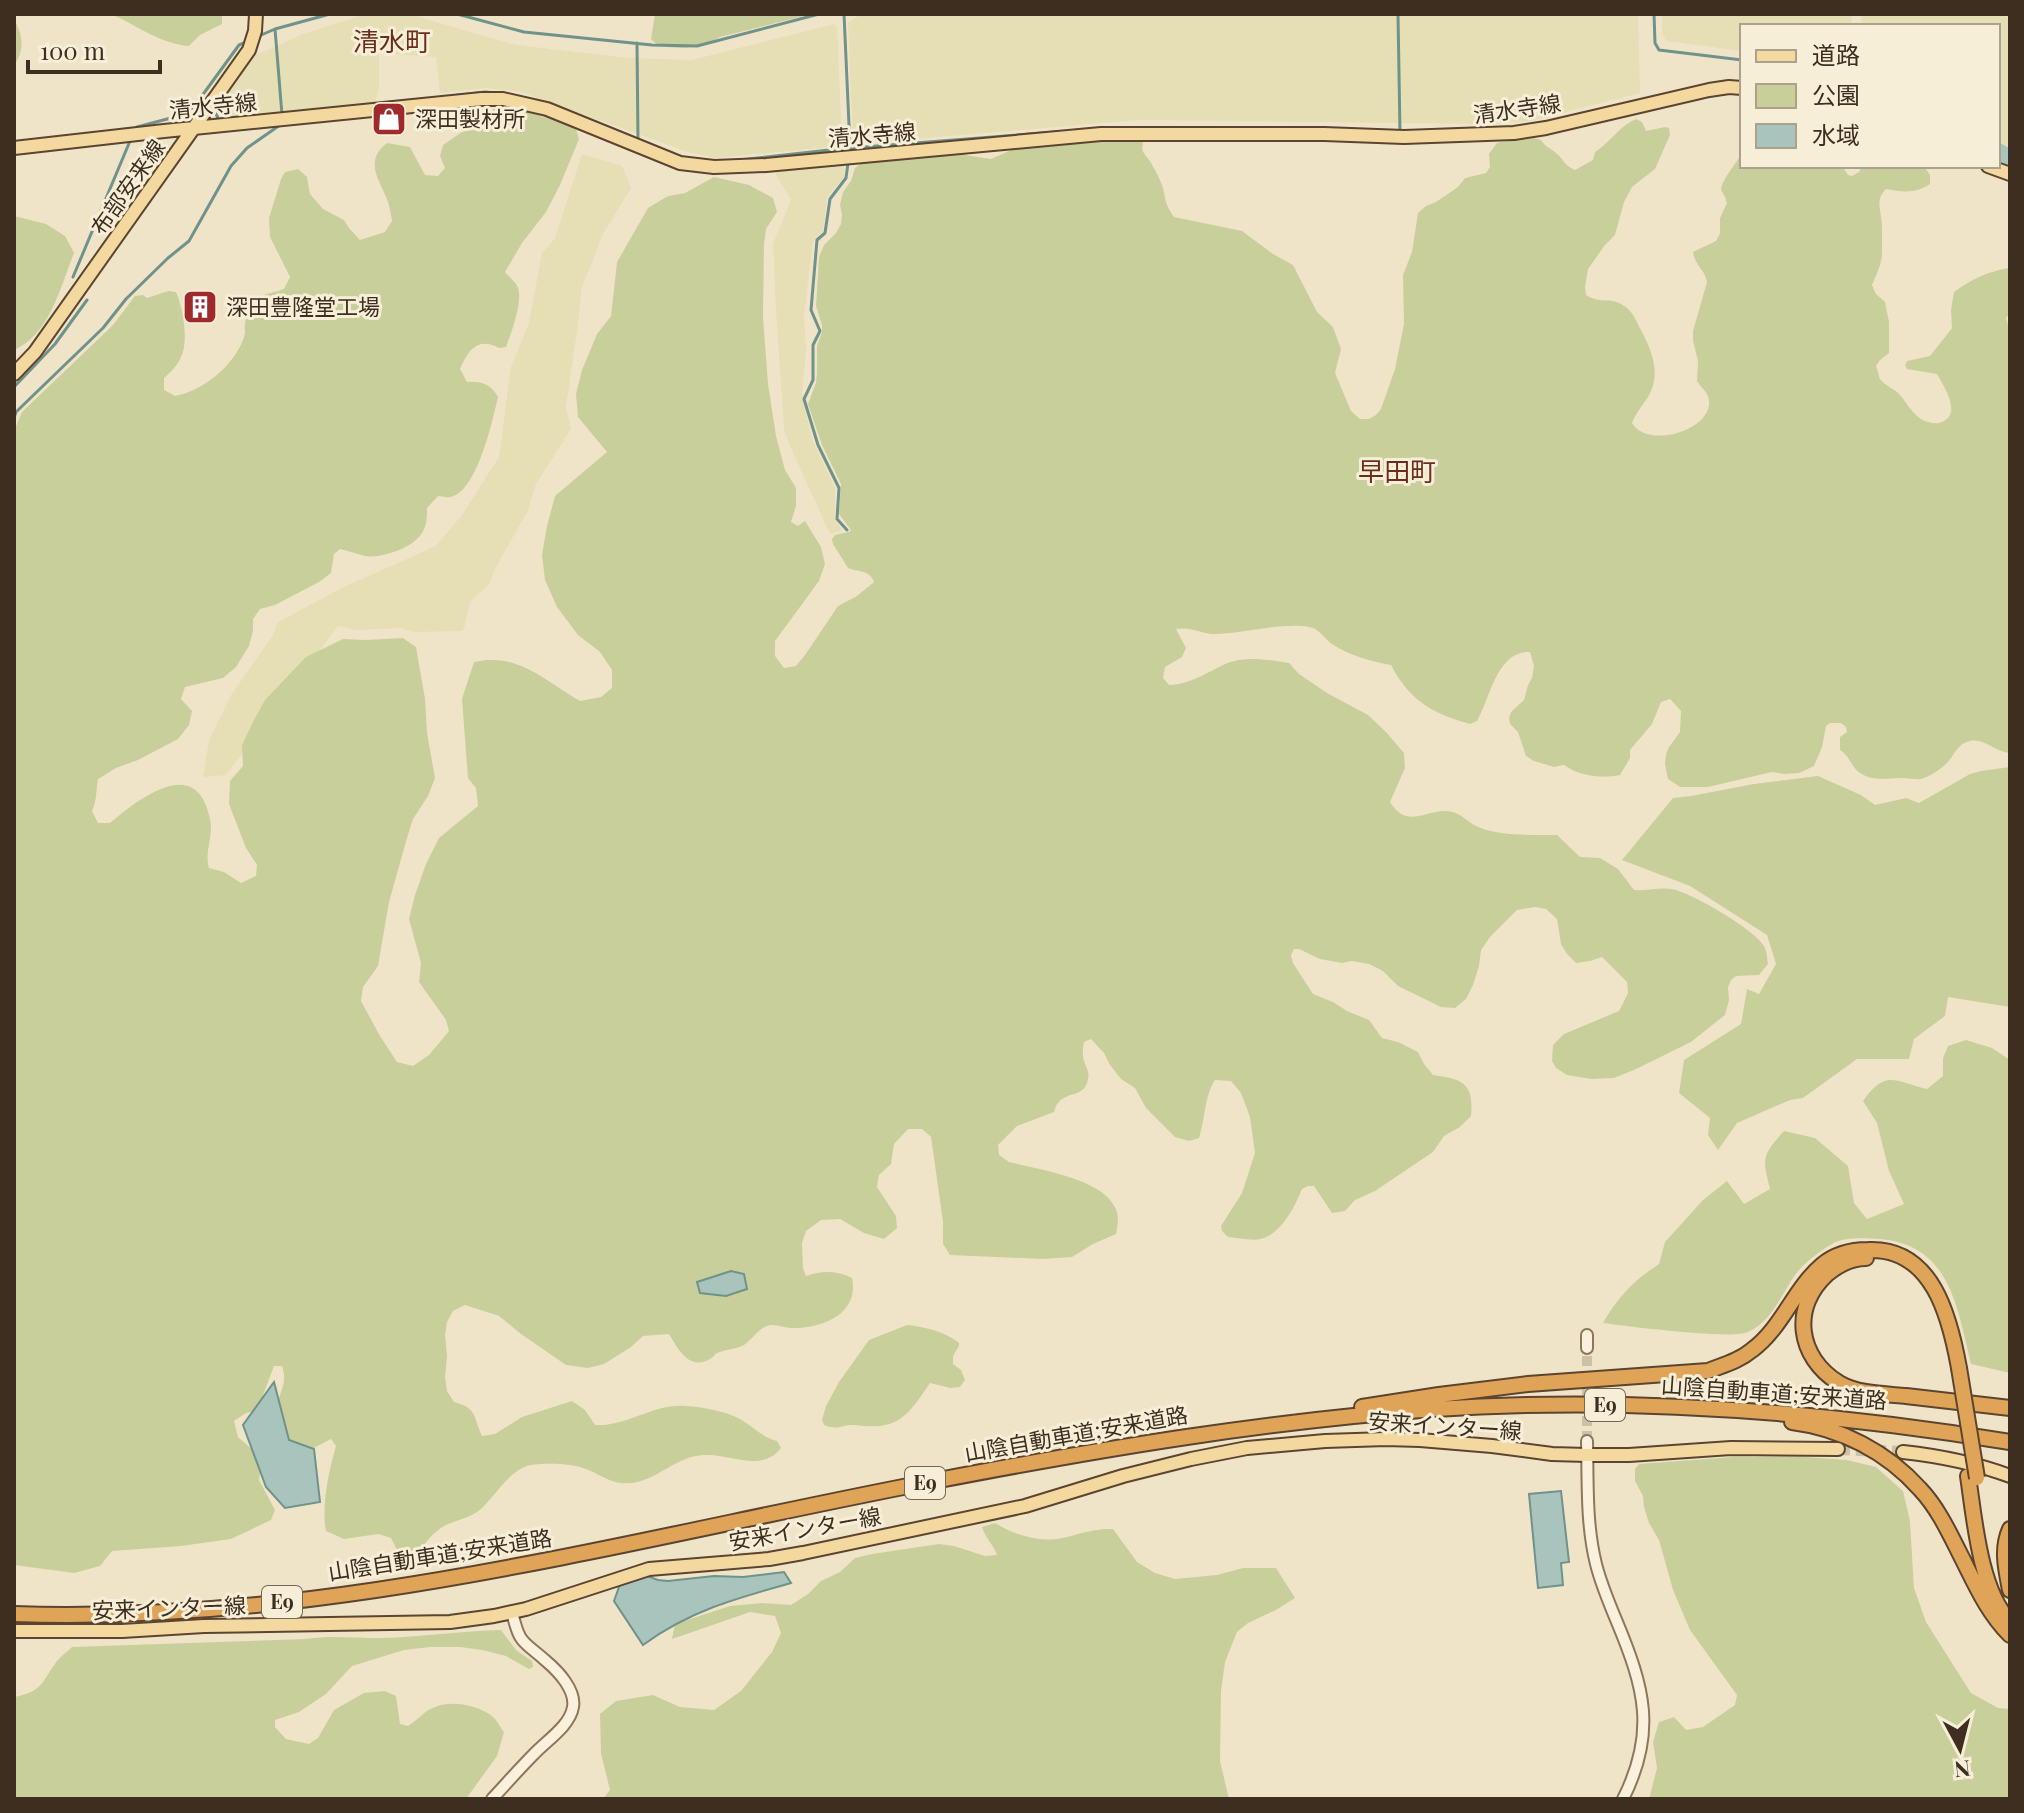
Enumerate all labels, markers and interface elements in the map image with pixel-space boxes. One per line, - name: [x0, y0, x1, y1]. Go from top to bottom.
- district label: 清水町: [353, 23, 431, 58]
- scale bar: [28, 24, 160, 74]
- legend: [1740, 24, 2000, 168]
- text: 100 m: [40, 34, 105, 66]
- text: 道路: [1812, 38, 1860, 70]
- text: 公園: [1812, 78, 1860, 110]
- street label: 清水寺線: [168, 85, 258, 125]
- street label: 清水寺線: [1471, 87, 1563, 129]
- shop icon: 深田製材所: [370, 100, 408, 138]
- place label: 深田製材所: [415, 103, 525, 133]
- street label: 清水寺線: [827, 115, 917, 153]
- text: 水域: [1812, 118, 1860, 150]
- street label: 布部安来線: [83, 133, 171, 240]
- building icon: 深田豊隆堂工場: [181, 288, 219, 326]
- place label: 深田豊隆堂工場: [226, 291, 380, 321]
- district label: 早田町: [1358, 453, 1436, 488]
- street label: 山陰自動車道;安来道路: [1660, 1369, 1888, 1415]
- road number: E9: [1585, 1389, 1625, 1421]
- street label: 山陰自動車道;安来道路: [962, 1399, 1190, 1467]
- street label: 安来インター線: [1367, 1405, 1523, 1445]
- road number: E9: [905, 1467, 945, 1499]
- street label: 安来インター線: [726, 1500, 883, 1556]
- street label: 山陰自動車道;安来道路: [326, 1521, 554, 1587]
- road number: E9: [262, 1586, 302, 1618]
- street label: 安来インター線: [91, 1589, 246, 1625]
- north arrow: [1920, 1709, 2000, 1789]
- text: N: [1953, 1754, 1972, 1786]

